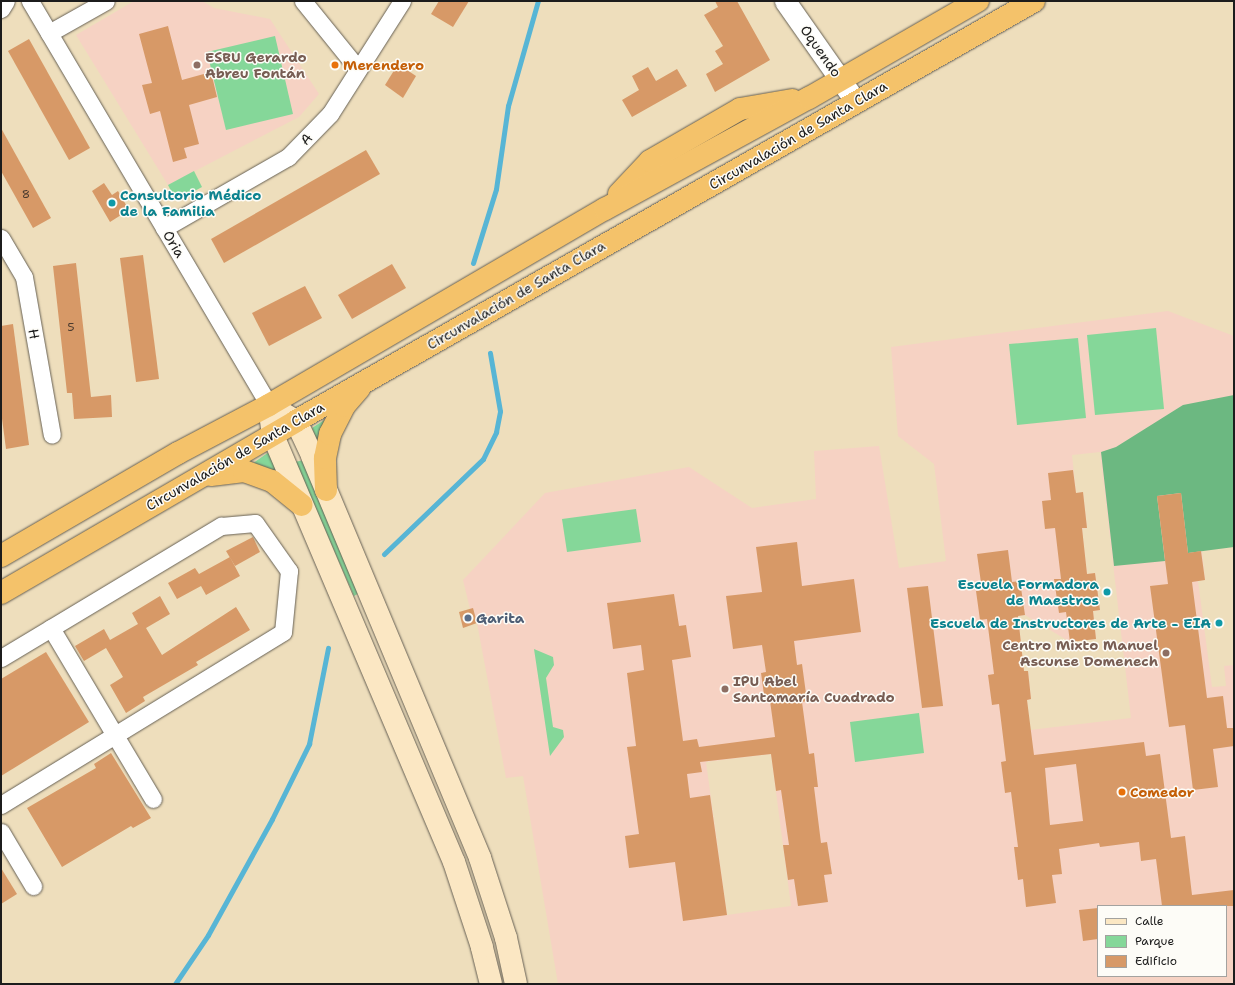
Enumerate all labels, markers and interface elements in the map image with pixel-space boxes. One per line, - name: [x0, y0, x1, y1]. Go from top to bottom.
- street label: Oquendo: [797, 22, 845, 80]
- place label: ESBU Gerardo Abreu Fontán: [205, 49, 307, 82]
- place label: Merendero: [343, 57, 424, 73]
- marker: ESBU Gerardo Abreu Fontán: [192, 60, 202, 70]
- marker: Merendero: [330, 60, 340, 70]
- street label: Circunvalación de Santa Clara: [706, 77, 890, 193]
- street label: A: [296, 129, 316, 149]
- place label: Consultorio Médico de la Familia: [120, 187, 261, 220]
- house number: 8: [22, 188, 30, 202]
- marker: Consultorio Médico de la Familia: [107, 198, 117, 208]
- street label: Oria: [159, 227, 189, 261]
- street label: Circunvalación de Santa Clara: [424, 237, 608, 353]
- house number: 5: [67, 321, 75, 335]
- street label: H: [25, 327, 43, 341]
- street label: Circunvalación de Santa Clara: [143, 398, 327, 514]
- place label: Escuela Formadora de Maestros: [958, 576, 1099, 608]
- marker: Escuela Formadora de Maestros: [1102, 587, 1112, 597]
- place label: Garita: [476, 610, 524, 626]
- marker: Garita: [463, 613, 473, 623]
- place label: Escuela de Instructores de Arte - EIA: [930, 615, 1211, 631]
- marker: Escuela de Instructores de Arte - EIA: [1214, 618, 1224, 628]
- place label: Centro Mixto Manuel Ascunse Domenech: [1002, 637, 1158, 670]
- marker: Centro Mixto Manuel Ascunse Domenech: [1161, 648, 1171, 658]
- place label: IPU Abel Santamaría Cuadrado: [733, 673, 895, 706]
- marker: IPU Abel Santamaría Cuadrado: [720, 684, 730, 694]
- place label: Comedor: [1130, 784, 1194, 800]
- marker: Comedor: [1117, 787, 1127, 797]
- legend: [1097, 905, 1227, 977]
- text: Calle: [1135, 913, 1164, 929]
- text: Parque: [1135, 933, 1174, 949]
- text: Edificio: [1135, 953, 1177, 969]

